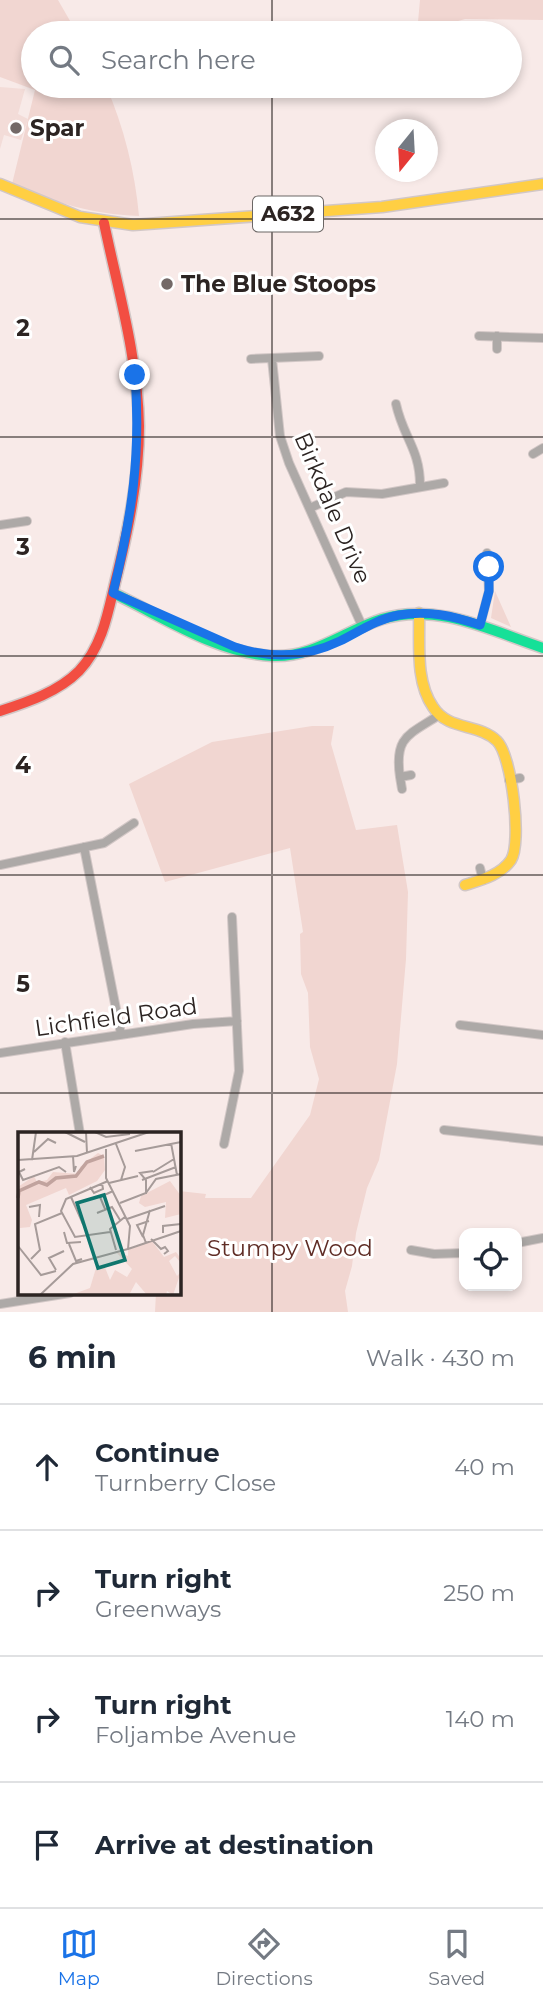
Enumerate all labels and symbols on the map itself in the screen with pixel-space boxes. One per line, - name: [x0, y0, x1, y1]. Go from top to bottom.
- place label: Spar: [30, 114, 85, 142]
- north arrow: [375, 119, 438, 182]
- marker: Spar: [8, 120, 24, 136]
- road number: A632: [253, 196, 323, 232]
- place label: The Blue Stoops: [181, 270, 376, 298]
- marker: The Blue Stoops: [159, 276, 175, 292]
- text: 2: [16, 314, 30, 342]
- route end: [119, 359, 150, 390]
- street label: Birkdale Drive: [289, 428, 377, 588]
- text: 3: [15, 533, 30, 561]
- route start: [473, 551, 504, 582]
- text: 4: [15, 751, 31, 779]
- text: 5: [16, 970, 30, 998]
- street label: Lichfield Road: [33, 992, 199, 1042]
- inset map: [18, 1132, 180, 1294]
- park label: Stumpy Wood: [207, 1234, 373, 1262]

